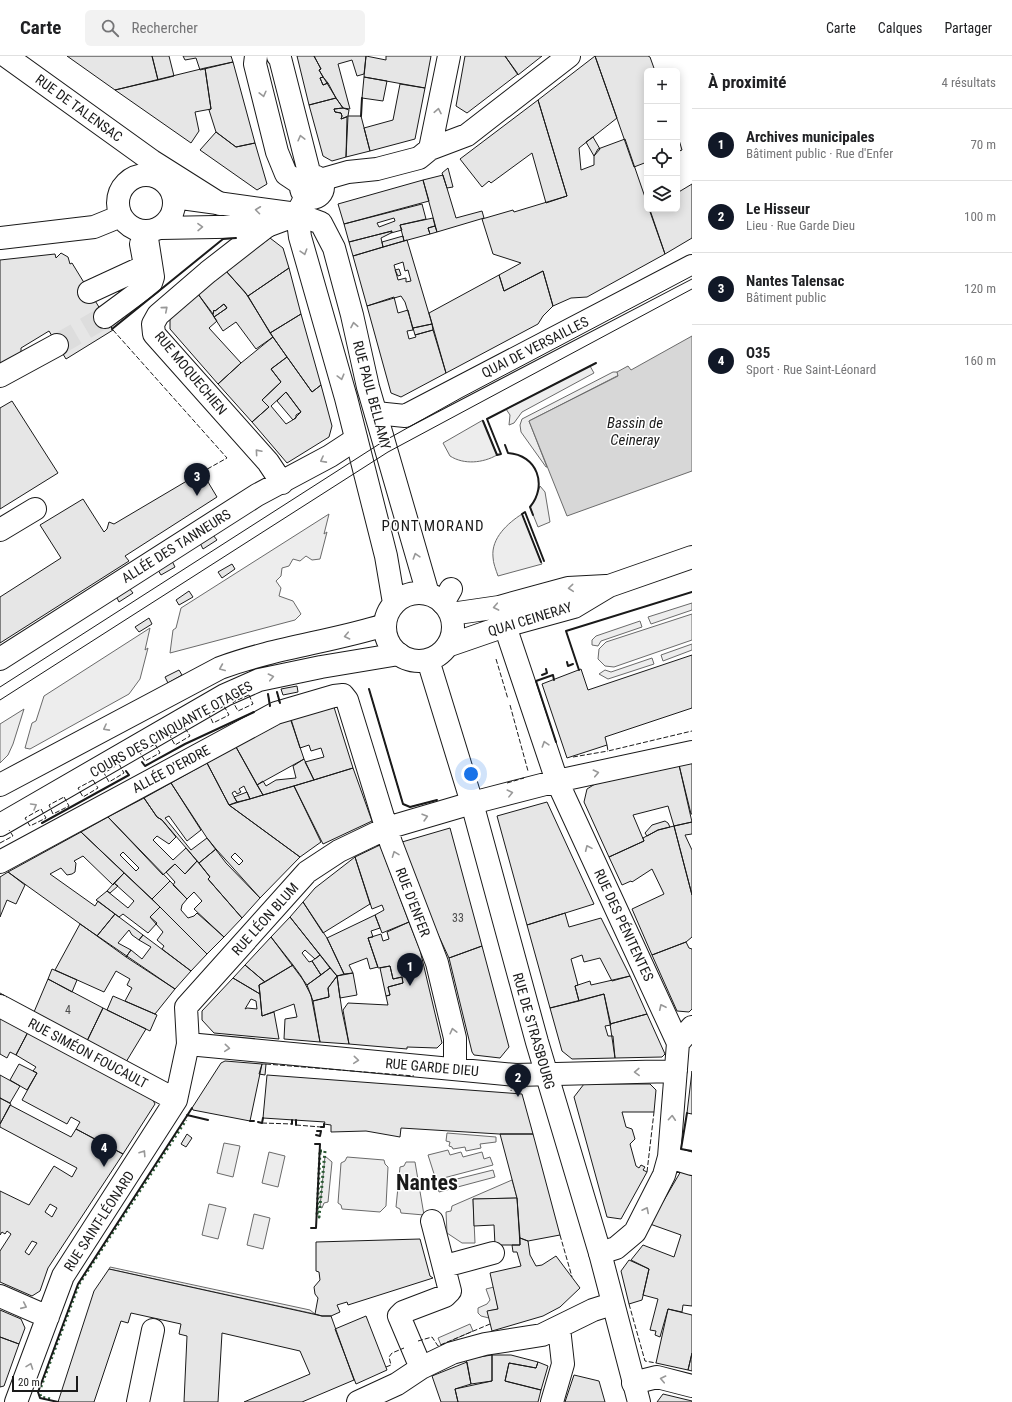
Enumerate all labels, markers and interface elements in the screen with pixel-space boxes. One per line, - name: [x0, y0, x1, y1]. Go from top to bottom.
- search box: [85, 10, 365, 46]
- text: Carte: [20, 16, 61, 39]
- icon: search: [99, 17, 121, 39]
- text: Rechercher: [131, 19, 198, 37]
- text: Carte: [826, 20, 856, 36]
- text: Calques: [878, 20, 922, 36]
- text: Partager: [944, 20, 992, 36]
- map controls: [644, 68, 680, 212]
- button: +: [644, 68, 680, 104]
- street label: RUE DE TALENSAC: [32, 71, 126, 145]
- text: À proximité: [708, 72, 786, 92]
- text: 4 résultats: [942, 75, 996, 90]
- one-way arrow: [258, 90, 267, 97]
- button: −: [644, 104, 680, 140]
- one-way arrow: [434, 108, 442, 114]
- text: Archives municipales: [746, 128, 875, 146]
- one-way arrow: [297, 134, 306, 141]
- text: 1: [718, 137, 724, 152]
- text: 70 m: [970, 137, 996, 152]
- button: locate: [644, 140, 680, 176]
- text: Bâtiment public · Rue d'Enfer: [746, 146, 893, 161]
- button: layers: [644, 176, 680, 212]
- text: Le Hisseur: [746, 200, 810, 218]
- one-way arrow: [255, 205, 261, 214]
- text: 2: [718, 209, 724, 224]
- text: 100 m: [964, 209, 996, 224]
- text: Lieu · Rue Garde Dieu: [746, 218, 855, 233]
- one-way arrow: [197, 223, 203, 231]
- one-way arrow: [299, 249, 308, 256]
- text: Nantes Talensac: [746, 272, 844, 290]
- text: 3: [718, 281, 724, 296]
- text: 120 m: [964, 281, 996, 296]
- text: Bâtiment public: [746, 290, 826, 305]
- one-way arrow: [160, 307, 167, 314]
- street label: QUAI DE VERSAILLES: [479, 313, 591, 381]
- one-way arrow: [350, 322, 359, 328]
- street label: RUE MOQUECHIEN: [152, 328, 230, 418]
- street label: RUE PAUL BELLAMY: [350, 339, 394, 452]
- text: O35: [746, 344, 770, 362]
- text: 4: [718, 353, 724, 368]
- text: 160 m: [964, 353, 996, 368]
- text: Sport · Rue Saint-Léonard: [746, 362, 876, 377]
- one-way arrow: [336, 374, 344, 380]
- water label: Bassin de Ceineray: [607, 414, 663, 449]
- one-way arrow: [256, 449, 263, 456]
- one-way arrow: [320, 455, 327, 463]
- pin: 3: [184, 463, 210, 496]
- street label: ALLÉE DES TANNEURS: [118, 505, 233, 586]
- district label: PONT MORAND: [381, 517, 485, 535]
- one-way arrow: [412, 553, 421, 560]
- one-way arrow: [568, 583, 574, 592]
- street label: QUAI CEINERAY: [486, 598, 575, 639]
- one-way arrow: [493, 603, 499, 611]
- one-way arrow: [344, 632, 350, 640]
- one-way arrow: [218, 663, 225, 671]
- one-way arrow: [268, 674, 274, 682]
- street label: COURS DES CINQUANTE OTAGES: [87, 678, 255, 780]
- one-way arrow: [103, 723, 110, 731]
- street label: ALLÉE D'ERDRE: [129, 741, 213, 796]
- one-way arrow: [541, 741, 550, 748]
- your location: [461, 764, 481, 784]
- one-way arrow: [592, 770, 599, 778]
- one-way arrow: [506, 789, 513, 798]
- one-way arrow: [30, 803, 37, 810]
- one-way arrow: [421, 813, 428, 822]
- one-way arrow: [585, 844, 593, 852]
- one-way arrow: [391, 851, 399, 858]
- street label: RUE D'ENFER: [393, 865, 434, 939]
- street label: RUE DES PÉNITENTES: [591, 866, 658, 984]
- street label: RUE LÉON BLUM: [228, 879, 302, 958]
- house number: 33: [452, 911, 464, 925]
- pin: 1: [397, 953, 423, 986]
- street label: RUE DE STRASBOURG: [510, 971, 558, 1091]
- house number: 4: [65, 1003, 71, 1017]
- one-way arrow: [659, 1004, 667, 1012]
- street label: RUE SIMÉON FOUCAULT: [26, 1014, 151, 1091]
- one-way arrow: [449, 1027, 458, 1034]
- one-way arrow: [224, 1043, 230, 1052]
- one-way arrow: [353, 1055, 359, 1064]
- street label: RUE GARDE DIEU: [385, 1055, 480, 1079]
- pin: 2: [505, 1064, 531, 1097]
- one-way arrow: [634, 1068, 640, 1077]
- one-way arrow: [668, 1115, 677, 1121]
- pin: 4: [91, 1134, 117, 1167]
- one-way arrow: [138, 1150, 145, 1157]
- street label: RUE SAINT-LÉONARD: [60, 1167, 137, 1274]
- district label: Nantes: [396, 1170, 458, 1195]
- one-way arrow: [641, 1207, 649, 1214]
- one-way arrow: [20, 1301, 27, 1309]
- one-way arrow: [25, 1362, 33, 1369]
- scale bar: [12, 1374, 78, 1393]
- one-way arrow: [660, 1375, 666, 1383]
- text: 20 m: [18, 1376, 40, 1389]

